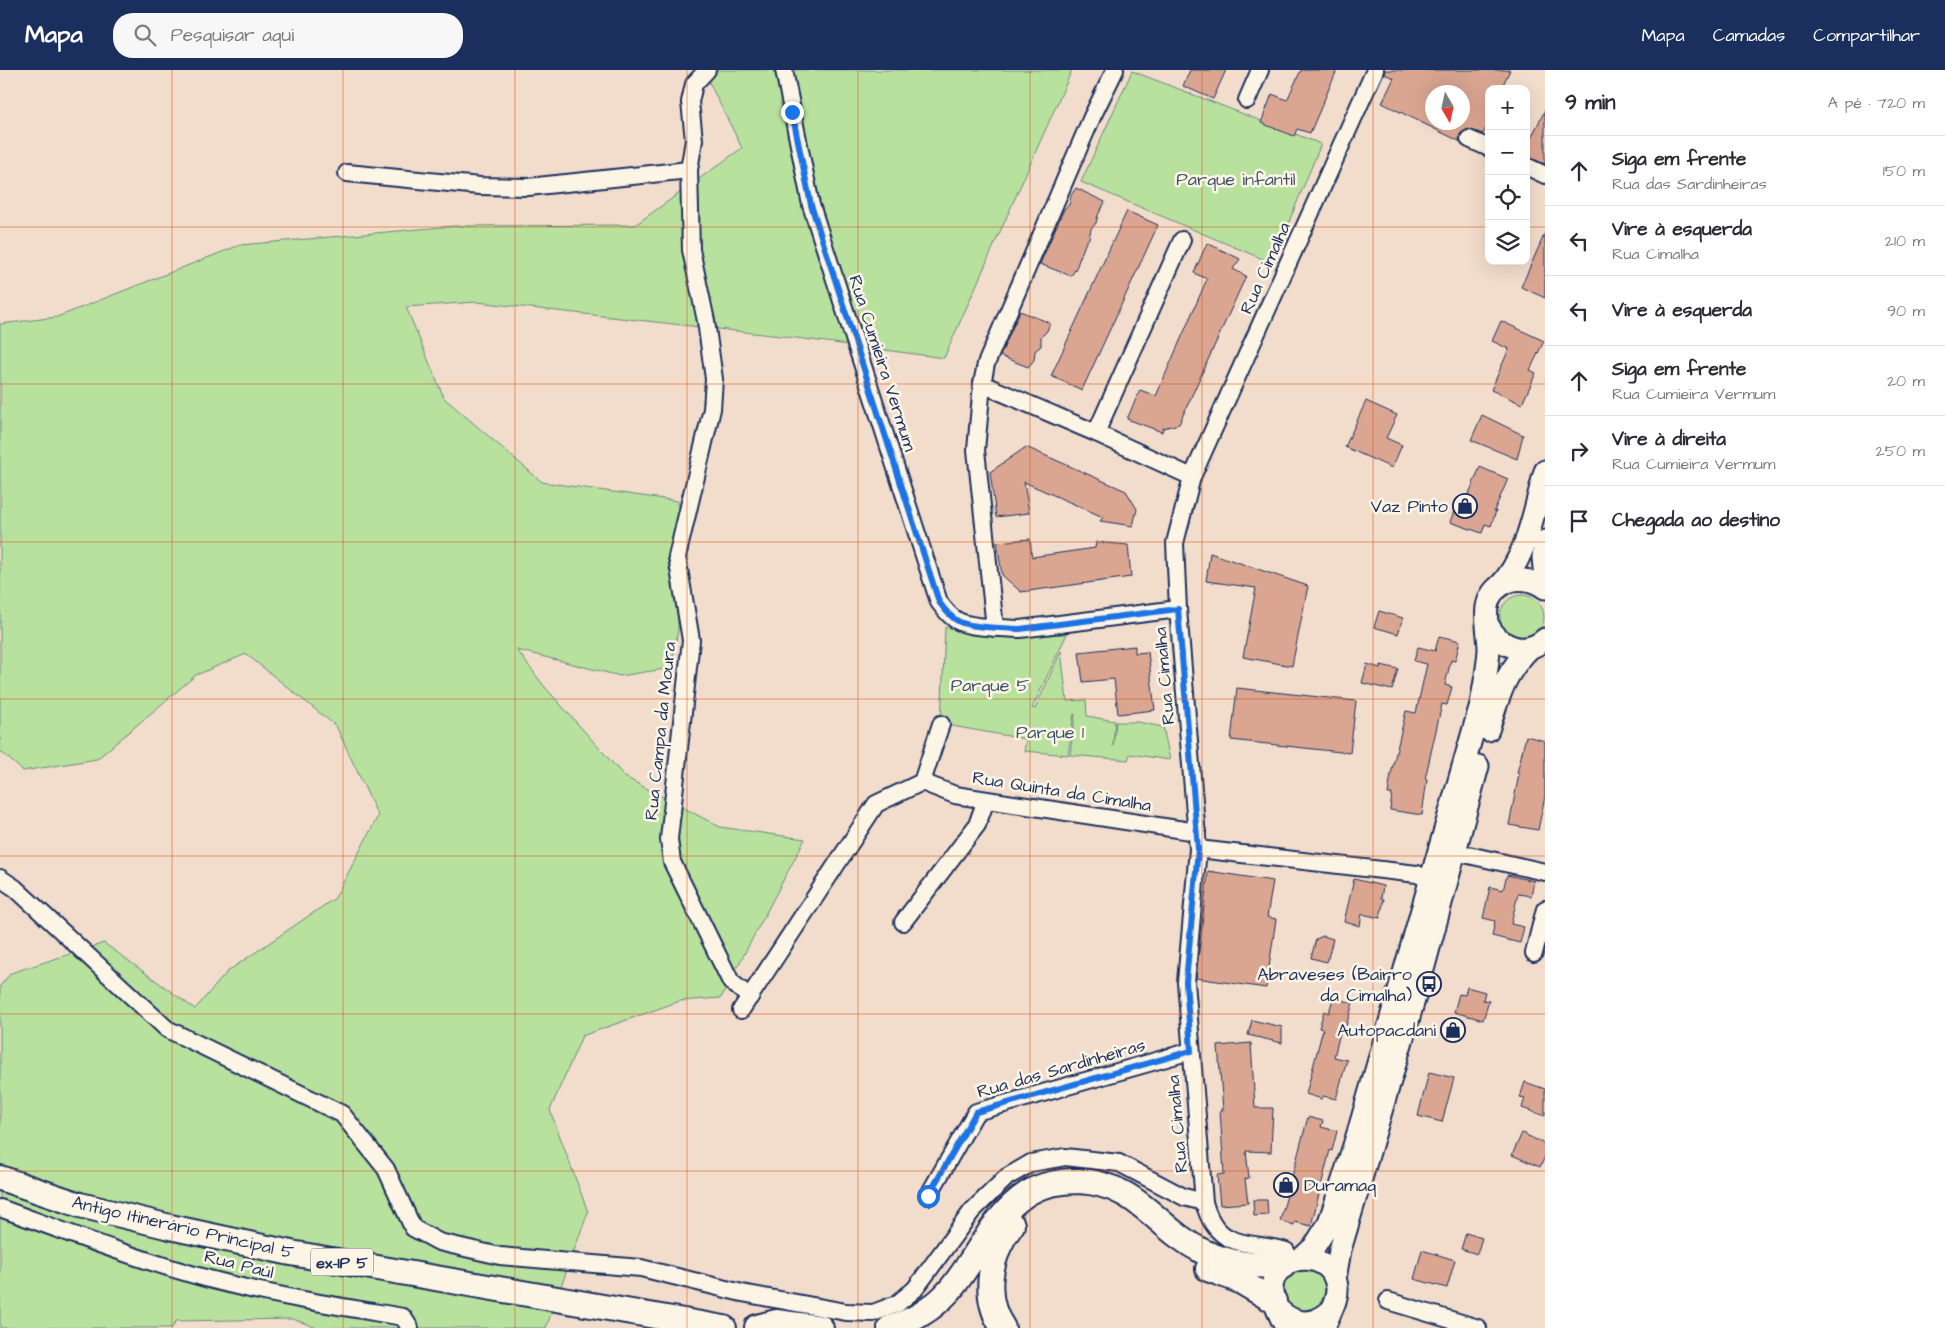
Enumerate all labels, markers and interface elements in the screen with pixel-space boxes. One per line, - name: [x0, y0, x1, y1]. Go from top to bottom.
- search box: [113, 13, 463, 58]
- text: Mapa: [25, 18, 83, 52]
- icon: search: [131, 21, 159, 49]
- text: Pesquisar aqui: [171, 22, 294, 49]
- text: Mapa: [1641, 23, 1685, 48]
- text: Camadas: [1713, 23, 1785, 48]
- text: Compartilhar: [1813, 23, 1920, 48]
- north arrow: [1425, 85, 1470, 130]
- map controls: [1485, 85, 1530, 265]
- button: +: [1485, 85, 1530, 130]
- text: 9 min: [1565, 88, 1615, 117]
- text: A pé · 720 m: [1828, 92, 1925, 114]
- route end: [781, 101, 804, 124]
- button: −: [1485, 130, 1530, 175]
- text: Siga em frente: [1612, 146, 1746, 173]
- icon: ahead: [1565, 157, 1593, 185]
- text: 150 m: [1883, 160, 1925, 182]
- park label: Parque infantil: [1176, 167, 1296, 192]
- text: Rua das Sardinheiras: [1612, 173, 1767, 195]
- button: locate: [1485, 175, 1530, 220]
- text: Vire à esquerda: [1612, 216, 1752, 243]
- street label: Rua Cimalha: [1234, 218, 1297, 318]
- button: layers: [1485, 220, 1530, 265]
- icon: left: [1565, 227, 1593, 255]
- text: 210 m: [1885, 230, 1925, 252]
- text: Rua Cimalha: [1612, 243, 1699, 265]
- street label: Rua Cumieira Vermum: [842, 272, 923, 454]
- icon: left: [1565, 297, 1593, 325]
- text: Vire à esquerda: [1612, 297, 1752, 324]
- text: 90 m: [1887, 300, 1925, 322]
- text: Siga em frente: [1612, 356, 1746, 383]
- icon: ahead: [1565, 367, 1593, 395]
- text: 20 m: [1887, 370, 1925, 392]
- text: Rua Cumieira Vermum: [1612, 383, 1775, 405]
- text: Vire à direita: [1612, 426, 1726, 453]
- icon: right: [1565, 437, 1593, 465]
- text: 250 m: [1876, 440, 1925, 462]
- text: Rua Cumieira Vermum: [1612, 453, 1775, 475]
- shop icon: Vaz Pinto: [1452, 493, 1478, 519]
- place label: Vaz Pinto: [1371, 494, 1448, 519]
- icon: arrive: [1565, 507, 1593, 535]
- text: Chegada ao destino: [1612, 507, 1780, 534]
- street label: Rua Cimalha: [1148, 626, 1181, 726]
- street label: Rua Campa da Moura: [639, 640, 682, 822]
- park label: Parque 5: [951, 673, 1030, 698]
- park label: Parque 1: [1016, 720, 1084, 745]
- street label: Rua Quinta da Cimalha: [971, 765, 1153, 818]
- place label: Abraveses (Bairro da Cimalha): [1257, 962, 1412, 1008]
- bus stop icon: Abraveses (Bairro da Cimalha): [1416, 971, 1442, 997]
- shop icon: Autopacdani: [1440, 1017, 1466, 1043]
- place label: Autopacdani: [1337, 1018, 1436, 1043]
- street label: Rua das Sardinheiras: [974, 1032, 1148, 1104]
- street label: Rua Cimalha: [1161, 1074, 1194, 1174]
- shop icon: Duramaq: [1273, 1172, 1299, 1198]
- place label: Duramaq: [1304, 1173, 1376, 1198]
- route start: [917, 1185, 940, 1208]
- street label: Antigo Itinerário Principal 5: [69, 1190, 296, 1266]
- street label: Rua Paúl: [201, 1244, 276, 1285]
- road number: ex-IP 5: [311, 1248, 373, 1276]

